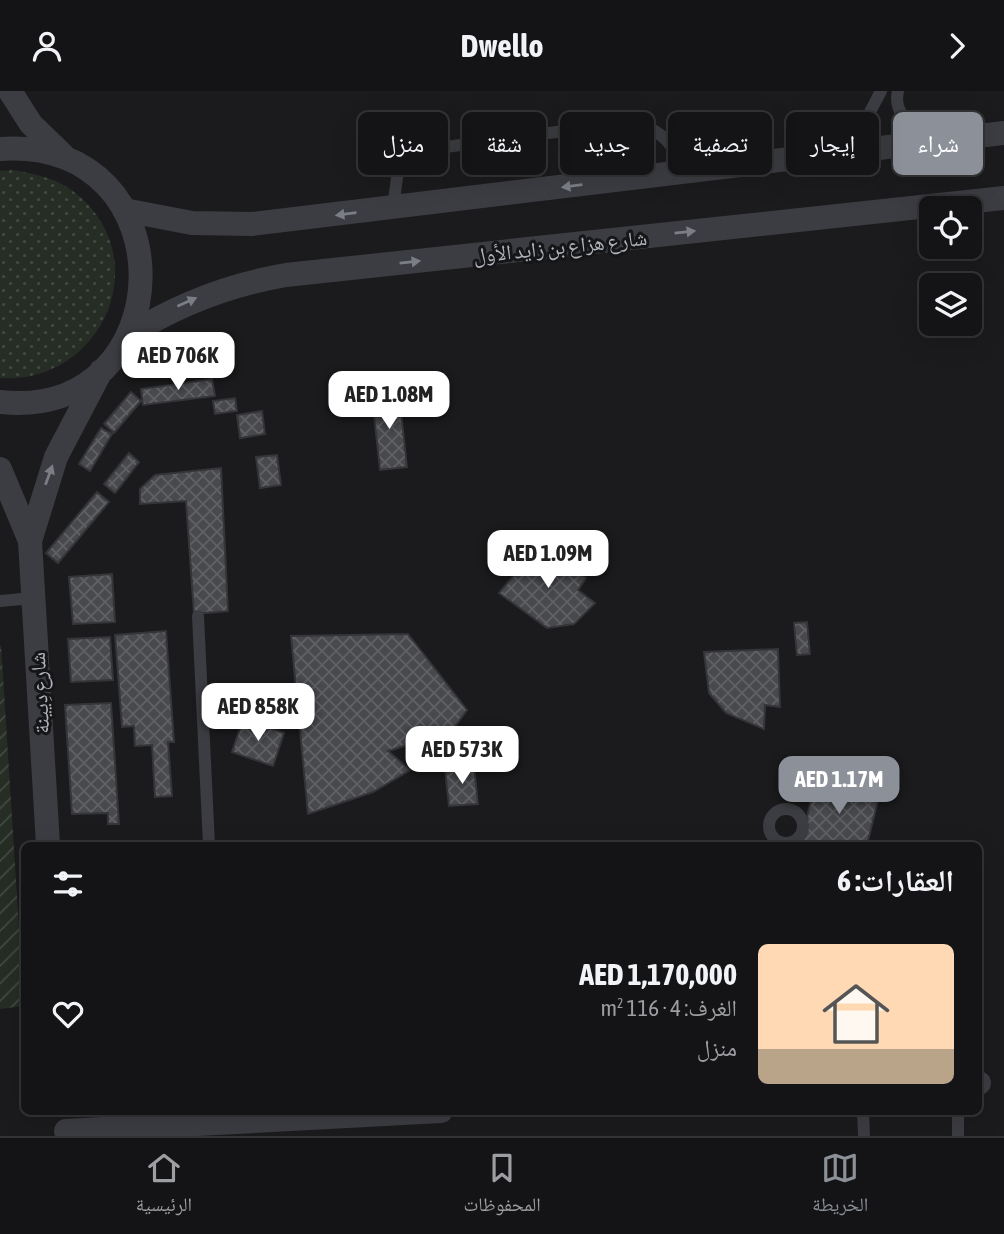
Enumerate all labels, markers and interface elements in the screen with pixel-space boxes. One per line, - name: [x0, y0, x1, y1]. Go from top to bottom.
- icon: person: [28, 27, 66, 65]
- text: Dwello: [461, 27, 543, 64]
- icon: forward: [938, 27, 976, 65]
- chip: منزل: [358, 112, 448, 175]
- chip: شقة: [462, 112, 546, 175]
- chip: جديد: [560, 112, 654, 175]
- chip: تصفية: [668, 112, 772, 175]
- chip: إيجار: [786, 112, 879, 175]
- chip: شراء: [893, 112, 983, 175]
- one-way arrow: [560, 181, 582, 192]
- map controls: [919, 196, 982, 336]
- button: locate: [919, 196, 982, 259]
- one-way arrow: [335, 208, 357, 219]
- street label: شارع هزاع بن زايد الأول: [472, 225, 648, 269]
- one-way arrow: [674, 227, 696, 238]
- one-way arrow: [399, 256, 421, 267]
- button: layers: [919, 273, 982, 336]
- one-way arrow: [177, 297, 198, 308]
- pin: AED 706K: [106, 333, 250, 392]
- text: AED 706K: [138, 342, 218, 368]
- pin: AED 1.08M: [309, 371, 469, 431]
- text: AED 1.08M: [344, 381, 434, 407]
- one-way arrow: [44, 465, 55, 486]
- pin: AED 1.09M: [468, 531, 628, 590]
- text: AED 1.09M: [503, 540, 593, 566]
- street label: شارع دِيينة: [25, 651, 55, 735]
- pin: AED 858K: [186, 683, 330, 743]
- text: AED 858K: [218, 693, 298, 719]
- pin: AED 573K: [390, 727, 534, 786]
- text: AED 573K: [422, 736, 502, 762]
- pin: AED 1.17M: [759, 757, 919, 816]
- text: AED 1.17M: [794, 766, 884, 792]
- text: العقارات: 6: [837, 863, 954, 897]
- icon: filters: [49, 865, 87, 903]
- text: AED 1,170,000: [579, 957, 737, 991]
- icon: home: [814, 972, 898, 1056]
- icon: heart: [49, 995, 87, 1033]
- text: الغرف: 4 · 116 m²: [600, 995, 737, 1021]
- text: منزل: [697, 1035, 737, 1061]
- tab: الرئيسية: [136, 1149, 192, 1223]
- tab: المحفوظات: [464, 1149, 541, 1223]
- tab: الخريطة: [812, 1149, 868, 1223]

